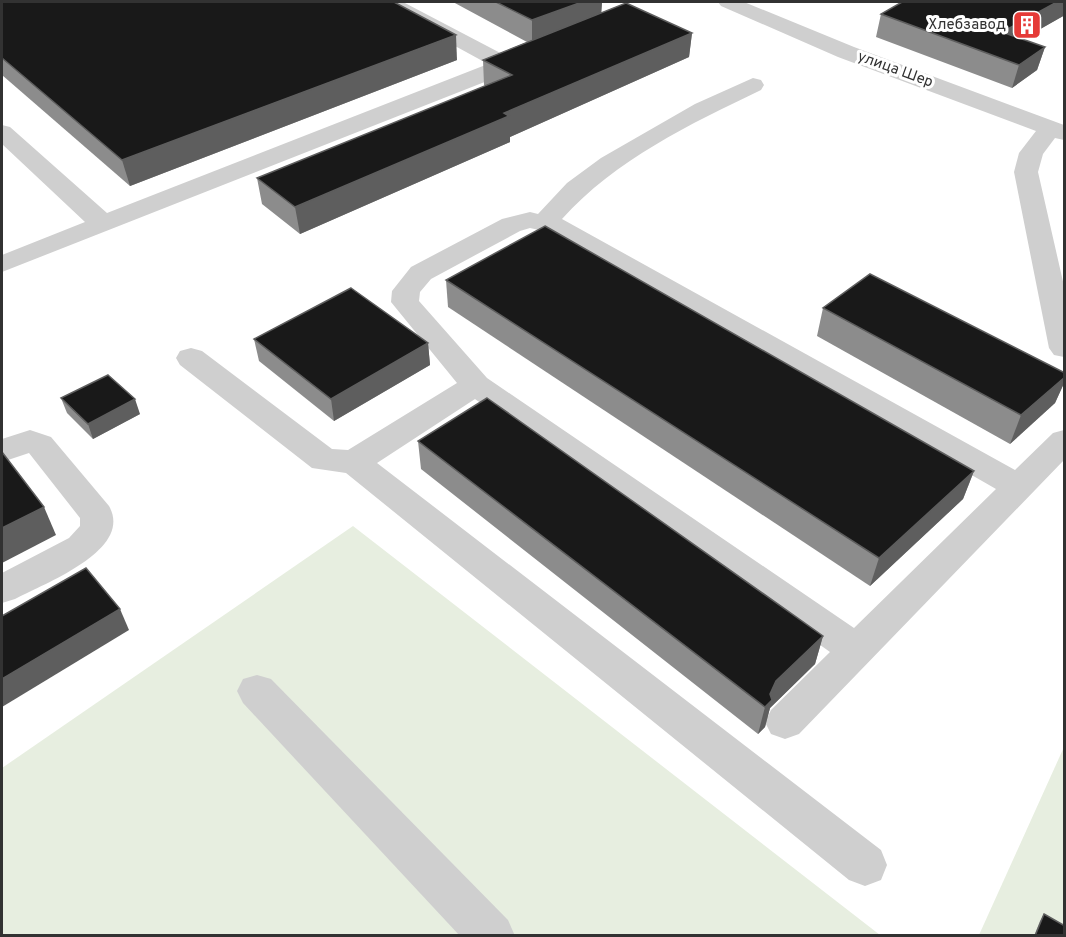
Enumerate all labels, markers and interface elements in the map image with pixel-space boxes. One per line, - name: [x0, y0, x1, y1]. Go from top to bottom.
- building icon: Хлебзавод: [1011, 9, 1043, 41]
- place label: Хлебзавод: [928, 16, 1006, 35]
- street label: улица Шер: [855, 48, 935, 92]

